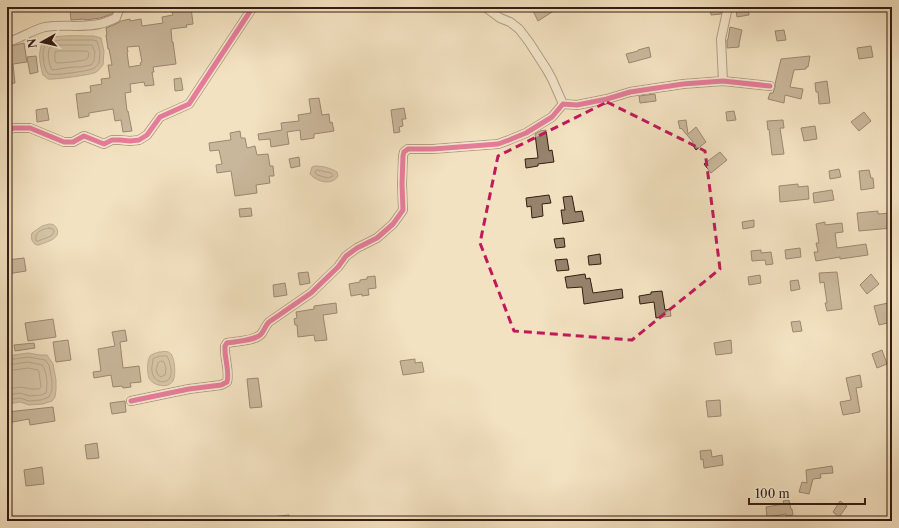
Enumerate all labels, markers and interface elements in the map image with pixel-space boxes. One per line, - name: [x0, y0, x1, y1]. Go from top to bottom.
- north arrow: [22, 22, 62, 62]
- text: N: [24, 37, 40, 49]
- scale bar: [749, 480, 865, 506]
- text: 100 m: [755, 486, 790, 501]

